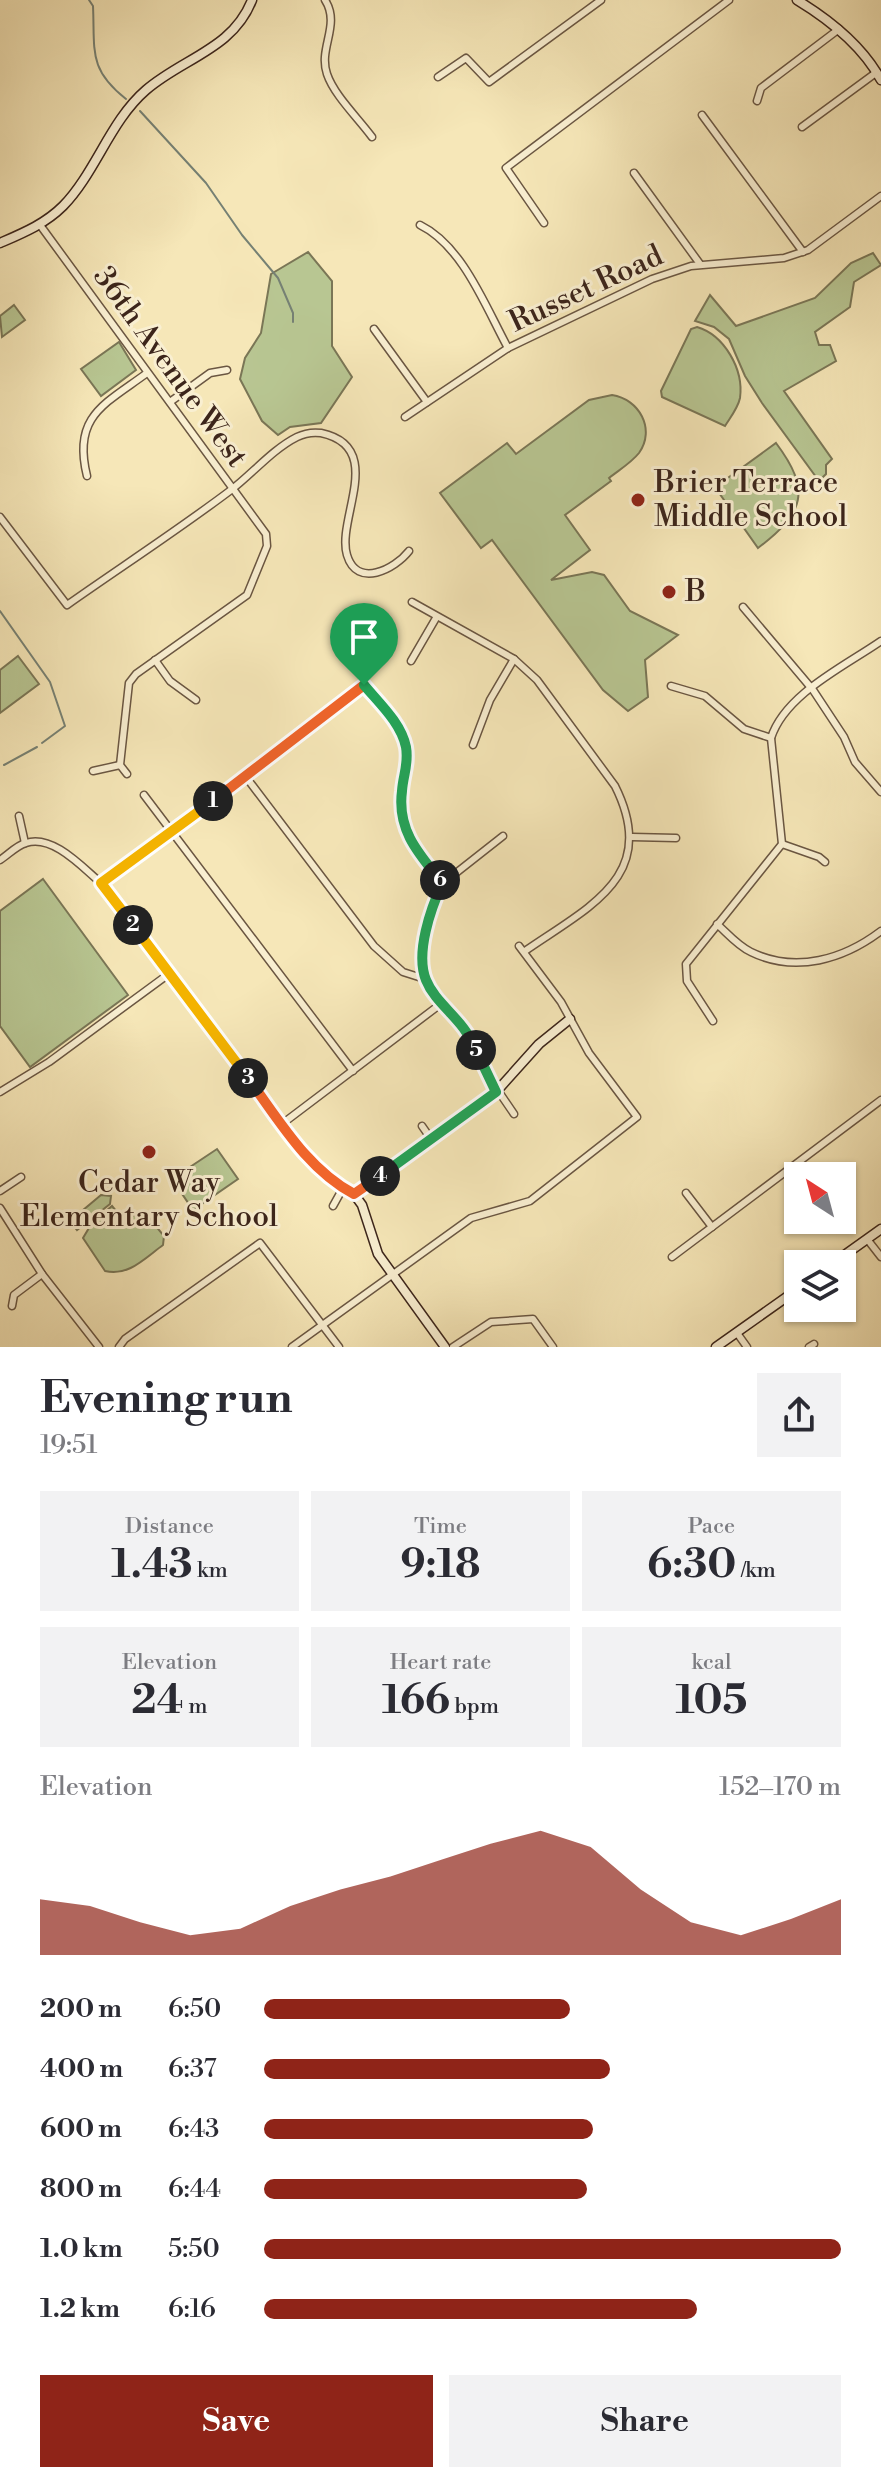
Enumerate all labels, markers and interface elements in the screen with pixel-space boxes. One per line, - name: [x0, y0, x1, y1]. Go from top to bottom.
- street label: Russet Road: [503, 237, 669, 341]
- street label: 36th Avenue West: [84, 259, 256, 475]
- place label: Brier Terrace Middle School: [653, 464, 847, 536]
- marker: Brier Terrace Middle School: [629, 491, 647, 509]
- place label: B: [684, 573, 706, 611]
- marker: B: [660, 583, 678, 601]
- pin: [330, 603, 398, 685]
- icon: arrive: [342, 615, 386, 659]
- pin: 1: [193, 781, 233, 821]
- text: 1: [208, 787, 218, 814]
- pin: 6: [420, 860, 460, 900]
- text: 6: [433, 866, 447, 893]
- pin: 2: [113, 905, 153, 945]
- text: 2: [126, 911, 140, 938]
- pin: 5: [456, 1030, 496, 1070]
- text: 5: [469, 1036, 483, 1063]
- pin: 3: [228, 1058, 268, 1098]
- text: 3: [241, 1064, 255, 1091]
- marker: Cedar Way Elementary School: [140, 1143, 158, 1161]
- pin: 4: [360, 1156, 400, 1196]
- text: 4: [373, 1162, 387, 1189]
- north arrow: [784, 1162, 856, 1234]
- map controls: [784, 1162, 856, 1322]
- place label: Cedar Way Elementary School: [20, 1164, 278, 1236]
- button: layers: [784, 1250, 856, 1322]
- text: Evening run: [40, 1371, 293, 1426]
- button: share: [757, 1373, 841, 1457]
- text: 19:51: [40, 1429, 97, 1461]
- text: Distance: [125, 1513, 214, 1540]
- text: Time: [414, 1513, 467, 1540]
- text: Pace: [688, 1513, 735, 1540]
- text: 1.43: [111, 1540, 193, 1590]
- text: 9:18: [400, 1540, 481, 1590]
- text: 6:30: [647, 1540, 736, 1590]
- text: km: [193, 1557, 228, 1584]
- text: /km: [736, 1557, 776, 1584]
- text: Elevation: [122, 1649, 217, 1676]
- text: Heart rate: [390, 1649, 491, 1676]
- text: kcal: [692, 1649, 731, 1676]
- text: 24: [132, 1676, 184, 1726]
- text: 166: [382, 1676, 450, 1726]
- text: 105: [676, 1676, 747, 1726]
- text: m: [184, 1693, 207, 1720]
- text: bpm: [450, 1693, 499, 1720]
- text: Elevation: [40, 1771, 153, 1803]
- text: 152–170 m: [719, 1771, 841, 1803]
- text: 200 m: [40, 1993, 122, 2025]
- text: 6:50: [168, 1993, 221, 2025]
- text: 400 m: [40, 2053, 123, 2085]
- text: 6:37: [168, 2053, 217, 2085]
- text: 600 m: [40, 2113, 122, 2145]
- text: 6:43: [168, 2113, 219, 2145]
- text: 800 m: [40, 2173, 122, 2205]
- text: 6:44: [168, 2173, 221, 2205]
- text: 1.0 km: [40, 2233, 123, 2265]
- text: 5:50: [168, 2233, 220, 2265]
- text: 1.2 km: [40, 2293, 120, 2325]
- text: 6:16: [168, 2293, 216, 2325]
- button: Save: [40, 2375, 433, 2467]
- button: Share: [449, 2375, 841, 2467]

